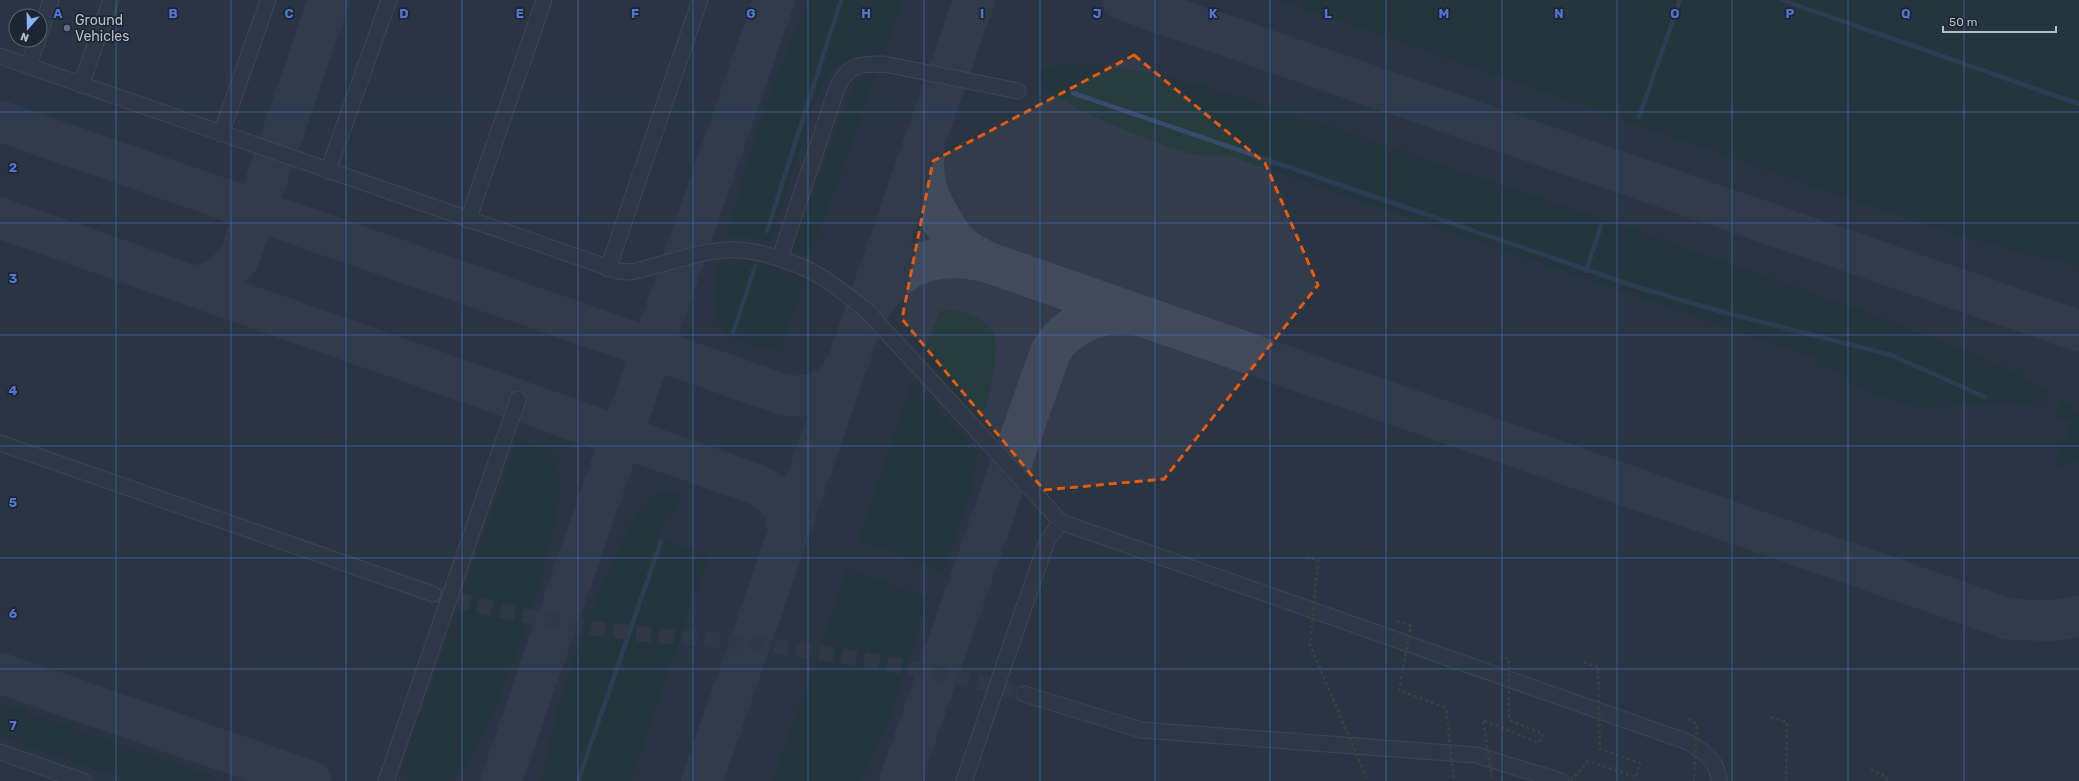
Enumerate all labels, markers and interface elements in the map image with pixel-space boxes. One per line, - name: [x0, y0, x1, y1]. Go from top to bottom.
- text: A: [53, 6, 63, 21]
- text: B: [168, 6, 178, 21]
- text: C: [284, 6, 294, 21]
- text: D: [399, 6, 409, 21]
- text: E: [516, 6, 524, 21]
- text: F: [631, 6, 639, 21]
- text: G: [746, 6, 756, 21]
- text: H: [861, 6, 871, 21]
- text: I: [980, 6, 984, 21]
- text: J: [1093, 6, 1101, 21]
- text: K: [1209, 6, 1218, 21]
- text: L: [1324, 6, 1332, 21]
- text: M: [1439, 6, 1449, 21]
- text: N: [1554, 6, 1564, 21]
- text: O: [1670, 6, 1680, 21]
- text: P: [1786, 6, 1795, 21]
- text: Q: [1901, 6, 1911, 21]
- north arrow: [8, 8, 48, 48]
- scale bar: [1943, 8, 2056, 34]
- place label: Ground Vehicles: [75, 12, 129, 45]
- text: 50 m: [1949, 15, 1977, 29]
- marker: Ground Vehicles: [62, 23, 72, 33]
- text: N: [19, 29, 31, 44]
- text: 2: [9, 160, 17, 175]
- text: 3: [9, 271, 18, 286]
- text: 4: [9, 383, 18, 398]
- text: 5: [9, 495, 17, 510]
- text: 6: [9, 606, 18, 621]
- text: 7: [9, 718, 17, 733]

